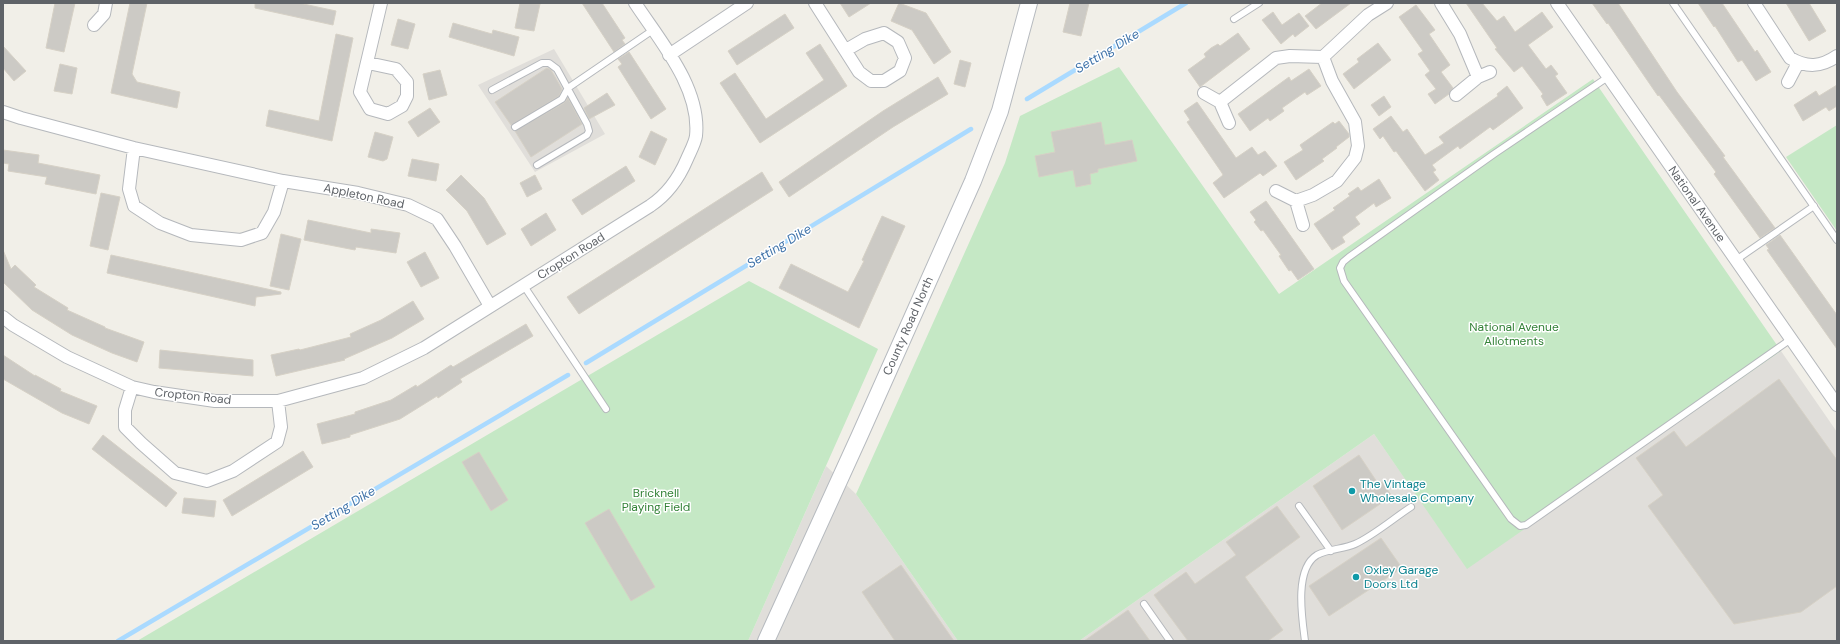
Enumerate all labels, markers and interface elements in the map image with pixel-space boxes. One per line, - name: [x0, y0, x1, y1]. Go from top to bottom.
- water label: Setting Dike: [1072, 25, 1142, 77]
- street label: National Avenue: [1665, 163, 1729, 245]
- street label: Appleton Road: [322, 180, 406, 212]
- water label: Setting Dike: [744, 220, 814, 272]
- street label: Cropton Road: [534, 229, 608, 283]
- street label: County Road North: [879, 274, 937, 378]
- park label: National Avenue Allotments: [1469, 319, 1559, 349]
- street label: Cropton Road: [154, 384, 232, 408]
- place label: The Vintage Wholesale Company: [1360, 476, 1475, 506]
- water label: Setting Dike: [308, 482, 378, 534]
- park label: Bricknell Playing Field: [622, 485, 690, 515]
- marker: The Vintage Wholesale Company: [1347, 486, 1357, 496]
- place label: Oxley Garage Doors Ltd: [1364, 562, 1438, 592]
- marker: Oxley Garage Doors Ltd: [1351, 572, 1361, 582]

